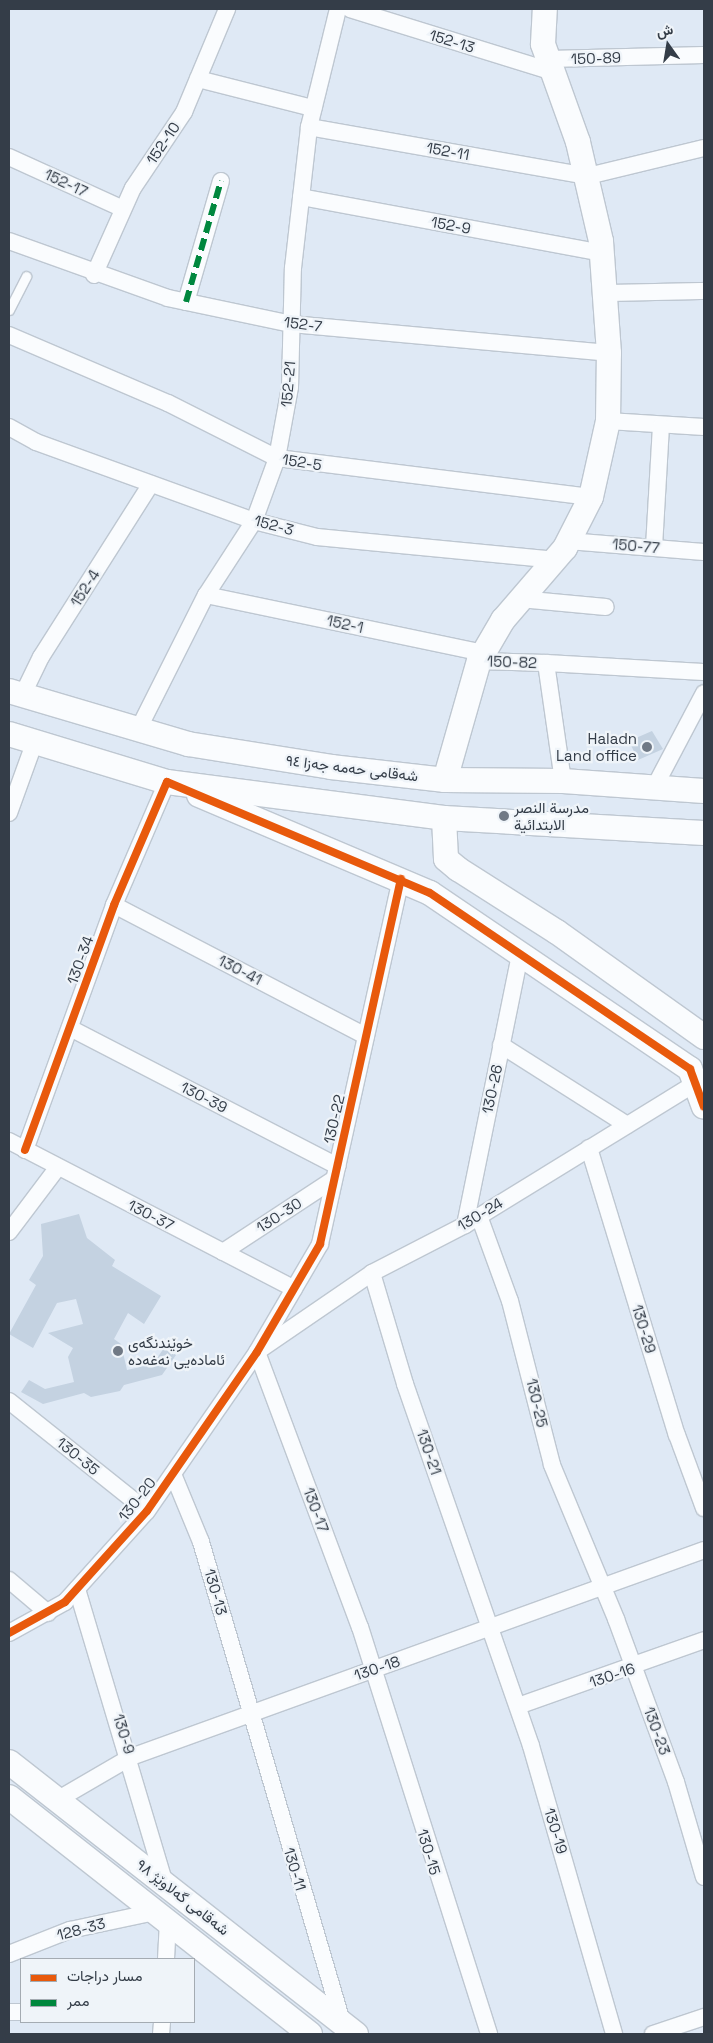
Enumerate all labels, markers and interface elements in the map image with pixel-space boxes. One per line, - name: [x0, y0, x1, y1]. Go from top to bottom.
- north arrow: [643, 20, 693, 70]
- text: ش: [654, 20, 675, 41]
- street label: 152-13: [427, 26, 477, 56]
- street label: 150-89: [571, 48, 621, 68]
- street label: 152-10: [142, 119, 184, 167]
- street label: 152-11: [425, 138, 471, 164]
- street label: 152-17: [42, 165, 90, 201]
- street label: 152-9: [430, 213, 472, 237]
- street label: 152-7: [283, 313, 323, 335]
- street label: 152-21: [277, 360, 299, 408]
- street label: 152-5: [281, 450, 323, 474]
- street label: 152-3: [252, 511, 296, 539]
- street label: 150-77: [611, 535, 661, 557]
- street label: 152-4: [67, 566, 103, 610]
- street label: 152-1: [325, 611, 365, 637]
- street label: 150-82: [487, 652, 537, 672]
- place label: Haladn Land office: [556, 729, 637, 764]
- marker: Haladn Land office: [641, 741, 653, 753]
- street label: شەقامی حەمە جەزا ٩٤: [285, 751, 419, 785]
- place label: مدرسة النصر الابتدائية: [514, 798, 589, 833]
- marker: مدرسة النصر الابتدائية: [498, 810, 510, 822]
- street label: 130-34: [63, 933, 97, 987]
- street label: 130-41: [215, 951, 265, 989]
- street label: 130-26: [478, 1063, 506, 1115]
- street label: 130-39: [178, 1078, 230, 1116]
- street label: 130-22: [320, 1093, 348, 1145]
- street label: 130-24: [454, 1193, 506, 1235]
- street label: 130-30: [253, 1194, 305, 1236]
- street label: 130-37: [125, 1196, 177, 1234]
- street label: 130-29: [628, 1302, 660, 1356]
- place label: خوێندنگەی ئامادەیی نەغەدە: [128, 1333, 225, 1368]
- marker: خوێندنگەی ئامادەیی نەغەدە: [112, 1345, 124, 1357]
- street label: 130-25: [523, 1377, 551, 1429]
- street label: 130-21: [413, 1427, 445, 1477]
- street label: 130-35: [53, 1433, 103, 1479]
- street label: 130-20: [114, 1474, 160, 1524]
- street label: 130-17: [300, 1485, 332, 1535]
- street label: 130-13: [201, 1567, 231, 1617]
- street label: 130-18: [352, 1652, 402, 1684]
- street label: 130-16: [587, 1659, 637, 1691]
- street label: 130-23: [640, 1705, 674, 1757]
- street label: 130-9: [109, 1712, 139, 1756]
- street label: 130-19: [540, 1806, 572, 1856]
- street label: 130-15: [414, 1827, 444, 1877]
- street label: 130-11: [280, 1845, 310, 1893]
- street label: شەقامی گەلاوێژ ٩٨: [133, 1855, 233, 1939]
- street label: 128-33: [55, 1914, 107, 1944]
- legend: [20, 1958, 195, 2023]
- text: مسار دراجات: [67, 1966, 142, 1985]
- text: ممر: [67, 1991, 89, 2010]

